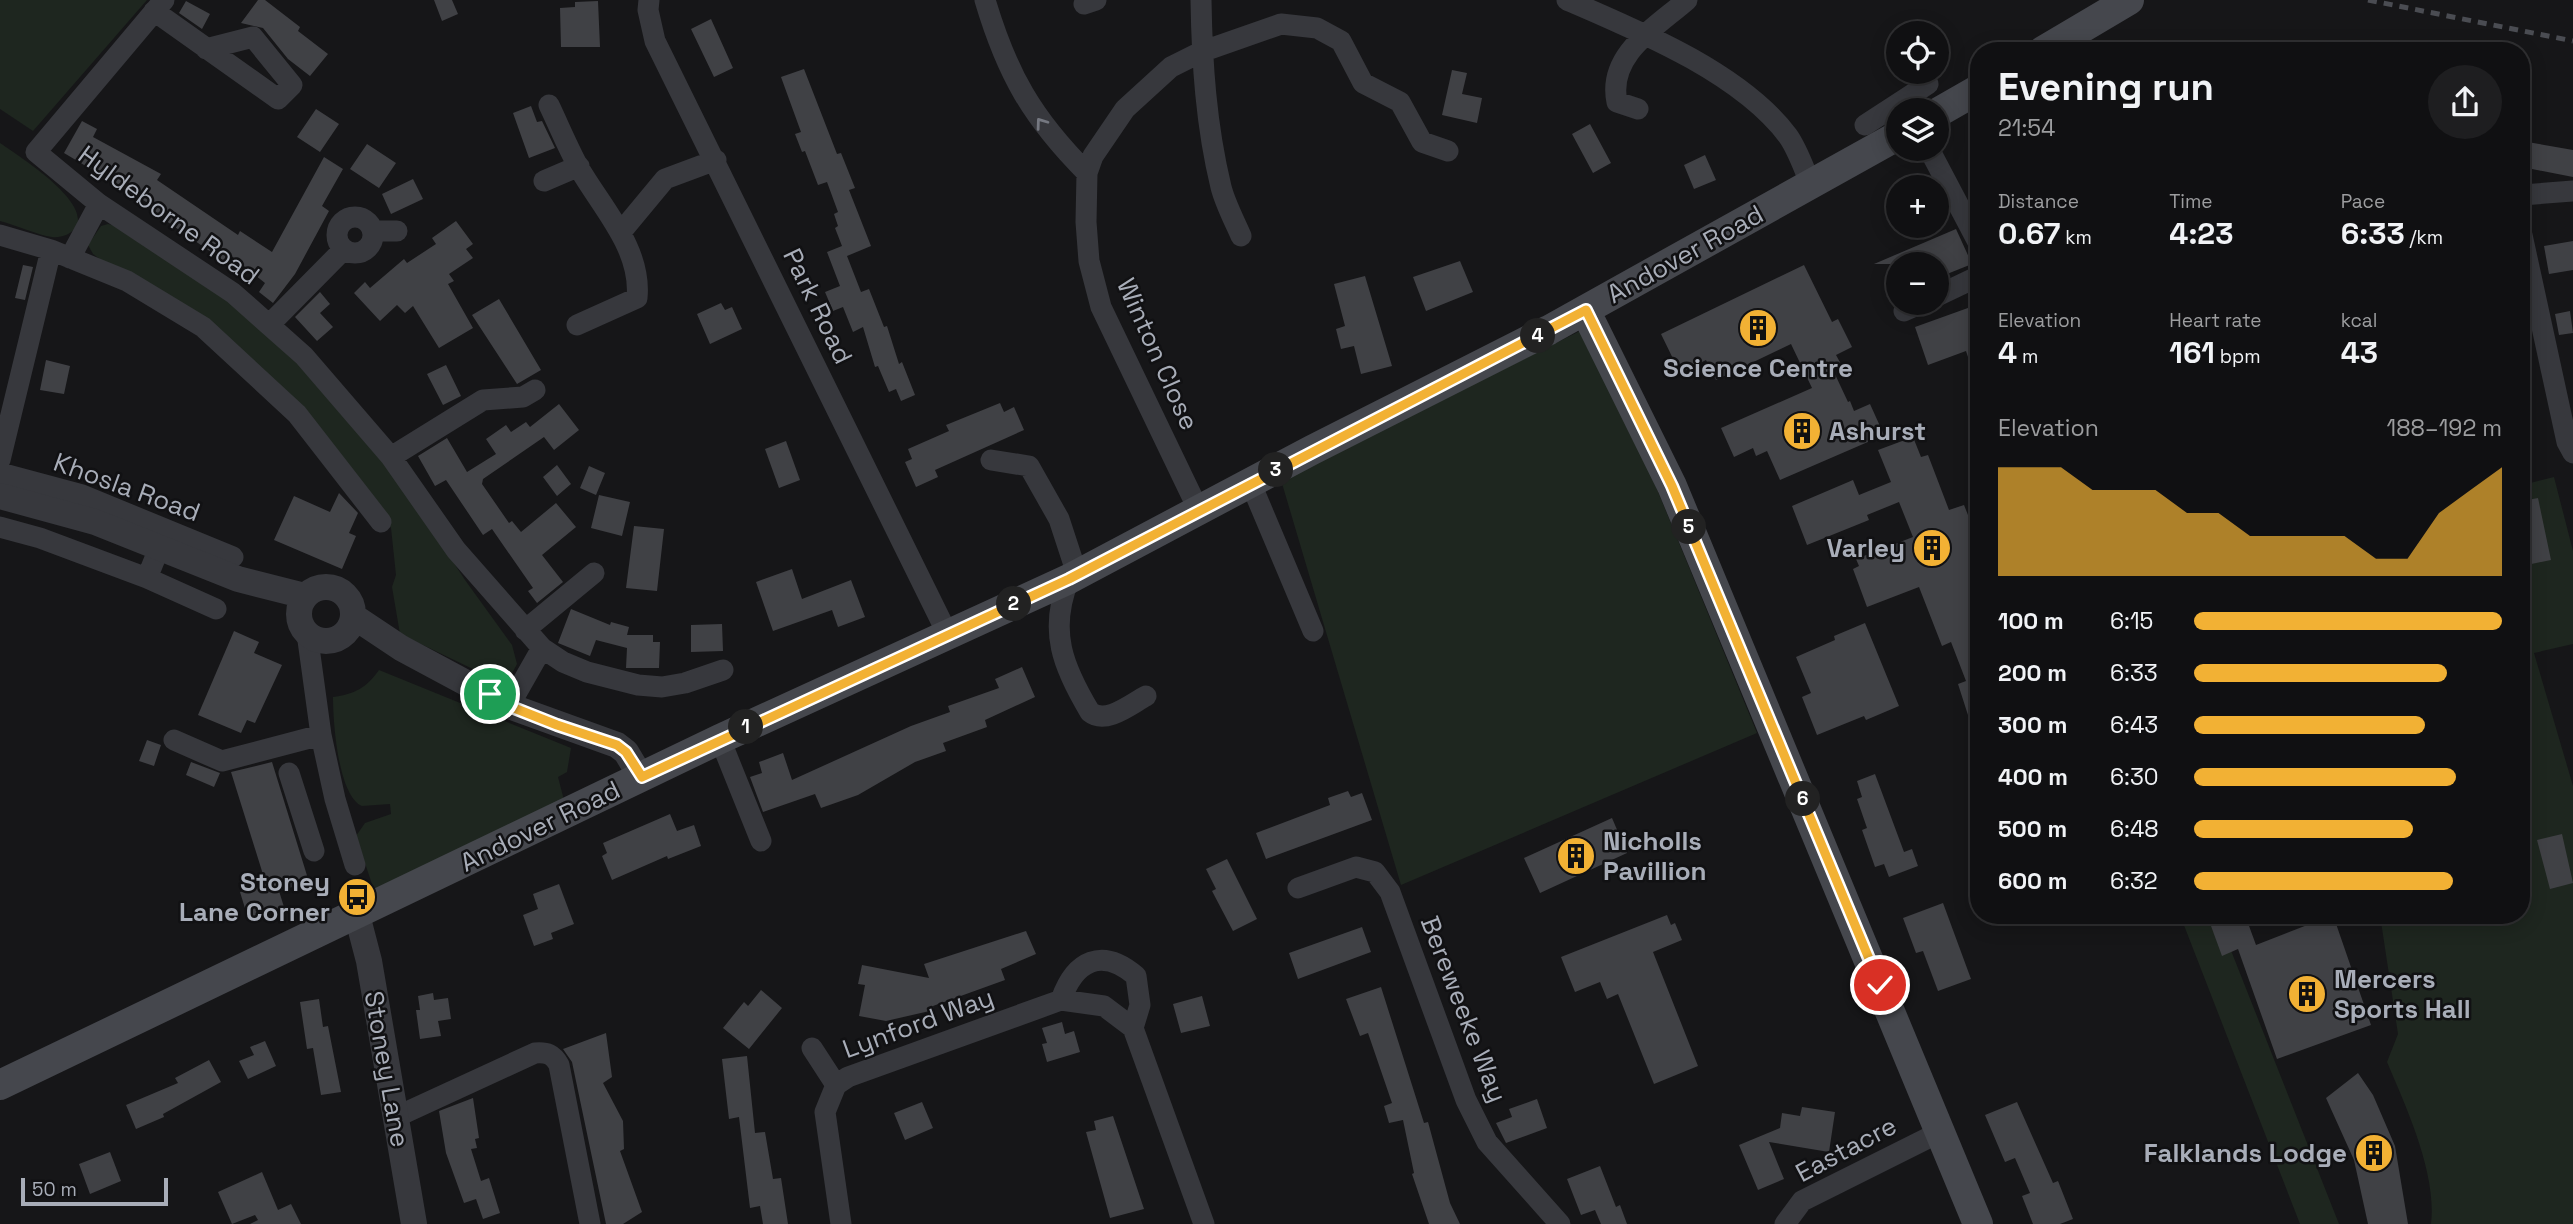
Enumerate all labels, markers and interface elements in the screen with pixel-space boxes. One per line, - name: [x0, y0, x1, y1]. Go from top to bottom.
- map controls: [1886, 21, 1949, 315]
- button: locate: [1886, 21, 1949, 84]
- text: Evening run: [1998, 63, 2214, 111]
- button: share: [2428, 65, 2502, 139]
- button: layers: [1886, 98, 1949, 161]
- text: 21:54: [1998, 113, 2055, 143]
- one-way arrow: [1037, 118, 1049, 131]
- street label: Hyldeborne Road: [72, 138, 266, 292]
- button: +: [1886, 175, 1949, 238]
- text: Distance: [1998, 189, 2079, 214]
- text: Time: [2169, 189, 2213, 214]
- text: Pace: [2341, 189, 2385, 214]
- street label: Andover Road: [1601, 197, 1769, 311]
- text: 0.67: [1998, 214, 2060, 253]
- text: 4:23: [2169, 214, 2233, 253]
- text: 6:33: [2341, 214, 2405, 253]
- text: km: [2060, 225, 2092, 250]
- text: /km: [2405, 225, 2443, 250]
- street label: Park Road: [775, 243, 861, 369]
- button: −: [1886, 252, 1949, 315]
- street label: Winton Close: [1109, 273, 1207, 435]
- building icon: Science Centre: [1737, 307, 1779, 349]
- text: Elevation: [1998, 308, 2081, 333]
- text: Heart rate: [2169, 308, 2262, 333]
- text: kcal: [2341, 308, 2377, 333]
- pin: 4: [1520, 318, 1556, 354]
- text: 4: [1531, 323, 1544, 348]
- text: 4: [1998, 333, 2017, 372]
- text: 161: [2169, 333, 2215, 372]
- text: 43: [2341, 333, 2378, 372]
- text: m: [2017, 344, 2038, 369]
- text: bpm: [2215, 344, 2261, 369]
- place label: Science Centre: [1663, 351, 1853, 385]
- building icon: Ashurst: [1781, 410, 1823, 452]
- text: Elevation: [1998, 413, 2099, 443]
- text: 188–192 m: [2387, 413, 2502, 443]
- place label: Ashurst: [1829, 414, 1926, 448]
- street label: Khosla Road: [49, 445, 205, 529]
- pin: 3: [1258, 452, 1294, 488]
- text: 3: [1270, 457, 1281, 482]
- pin: 5: [1672, 510, 1706, 544]
- text: 5: [1683, 514, 1694, 539]
- building icon: Varley: [1911, 527, 1953, 569]
- place label: Varley: [1826, 531, 1905, 565]
- pin: 2: [996, 586, 1032, 622]
- text: 2: [1008, 591, 1019, 616]
- text: 100 m: [1998, 606, 2064, 636]
- text: 6:15: [2110, 606, 2153, 636]
- text: 200 m: [1998, 658, 2067, 688]
- text: 6:33: [2110, 658, 2158, 688]
- pin: [460, 664, 520, 724]
- icon: arrive: [471, 675, 509, 713]
- pin: 1: [728, 710, 764, 744]
- text: 300 m: [1998, 710, 2067, 740]
- text: 6:43: [2110, 710, 2158, 740]
- text: 1: [741, 714, 750, 739]
- text: 400 m: [1998, 762, 2068, 792]
- text: 6:30: [2110, 762, 2159, 792]
- street label: Andover Road: [454, 773, 626, 879]
- pin: 6: [1786, 782, 1820, 816]
- text: 6: [1797, 786, 1808, 811]
- text: 500 m: [1998, 814, 2067, 844]
- text: 6:48: [2110, 814, 2159, 844]
- place label: Nicholls Pavillion: [1603, 824, 1707, 888]
- building icon: Nicholls Pavillion: [1555, 835, 1597, 877]
- place label: Stoney Lane Corner: [179, 865, 330, 929]
- text: 600 m: [1998, 866, 2068, 896]
- text: 6:32: [2110, 866, 2158, 896]
- bus stop icon: Stoney Lane Corner: [336, 876, 378, 918]
- street label: Bereweeke Way: [1413, 911, 1515, 1107]
- pin: [1850, 955, 1910, 1015]
- place label: Mercers Sports Hall: [2334, 962, 2471, 1026]
- icon: check: [1861, 966, 1899, 1004]
- building icon: Mercers Sports Hall: [2286, 973, 2328, 1015]
- street label: Lynford Way: [838, 980, 998, 1066]
- street label: Stoney Lane: [357, 988, 417, 1150]
- street label: Eastacre: [1790, 1108, 1902, 1190]
- building icon: Falklands Lodge: [2353, 1132, 2395, 1174]
- place label: Falklands Lodge: [2144, 1136, 2347, 1170]
- scale bar: [21, 1175, 168, 1207]
- text: 50 m: [32, 1177, 77, 1202]

